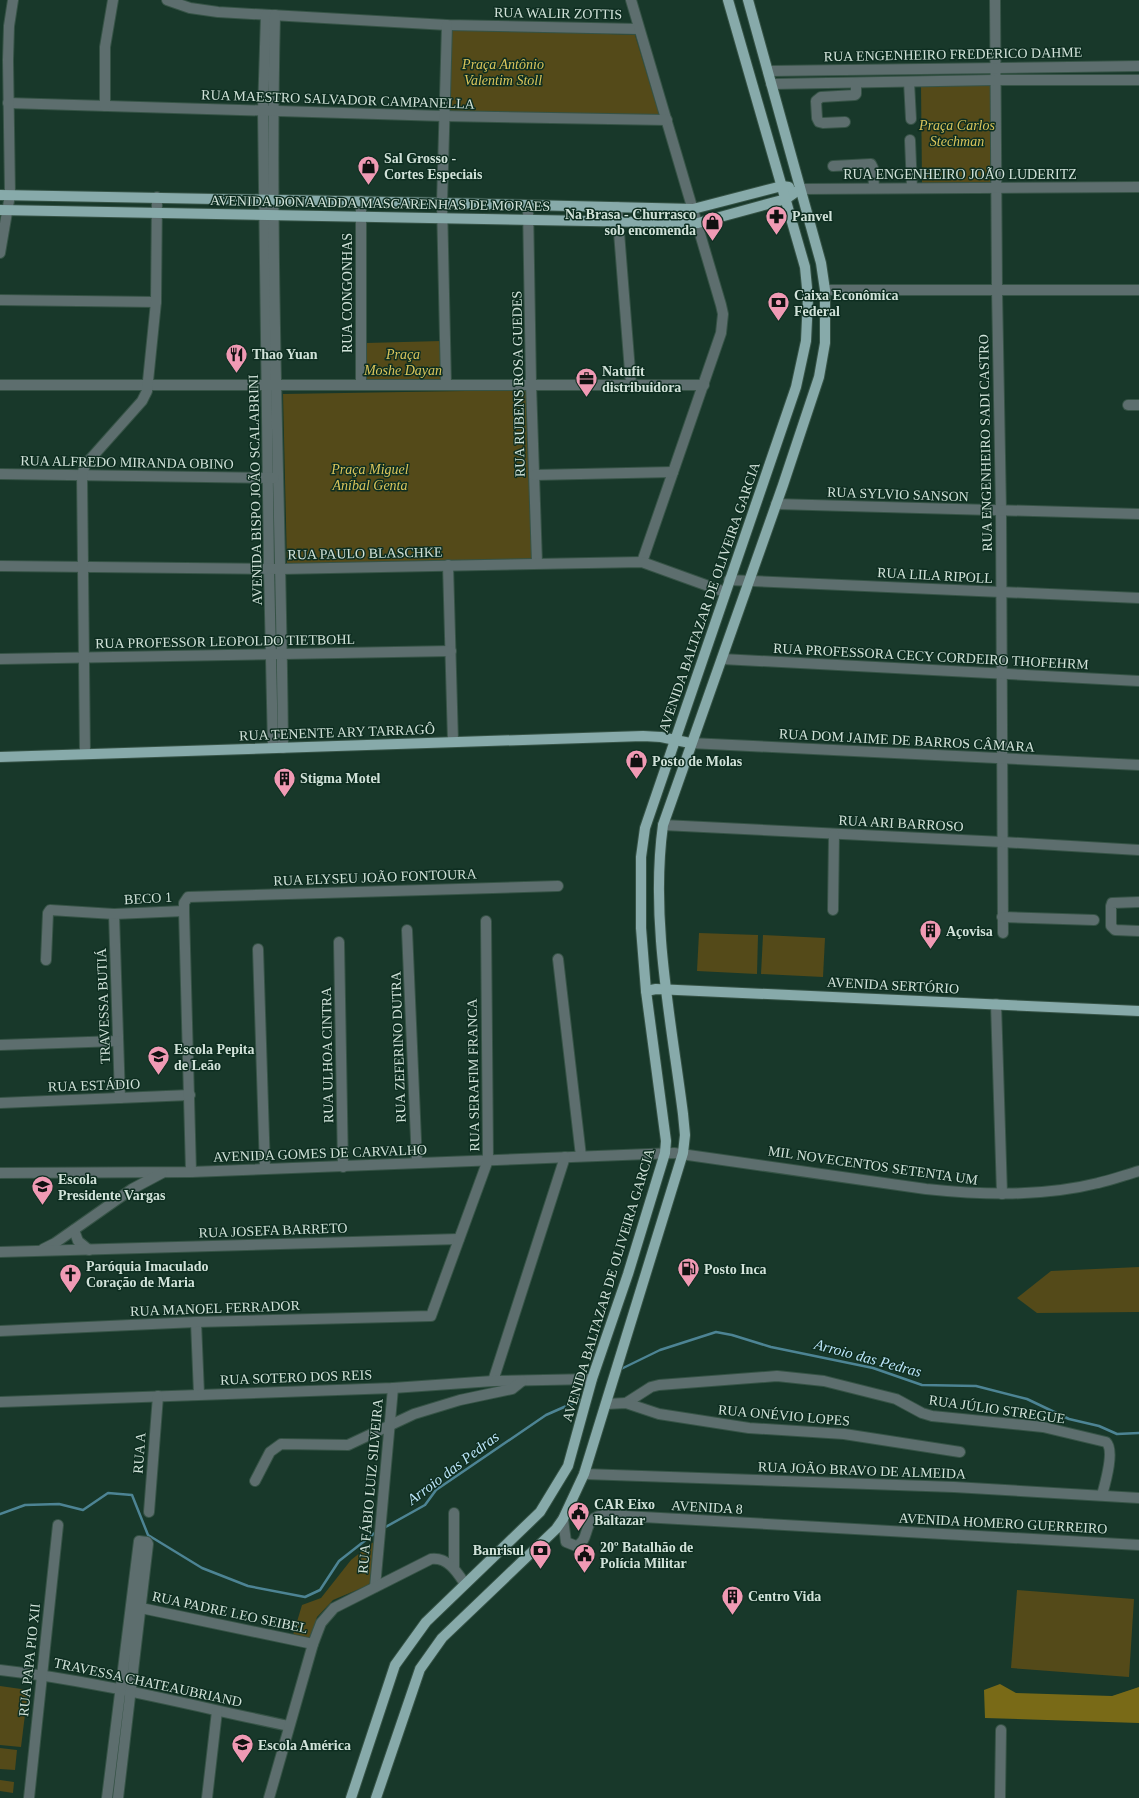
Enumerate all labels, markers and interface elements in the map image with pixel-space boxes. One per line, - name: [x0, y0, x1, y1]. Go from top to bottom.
- street label: RUA WALIR ZOTTIS: [494, 5, 622, 22]
- street label: RUA ENGENHEIRO FREDERICO DAHME: [824, 45, 1082, 64]
- park label: Praça Antônio Valentim Stoll: [461, 57, 544, 88]
- street label: RUA MAESTRO SALVADOR CAMPANELLA: [201, 87, 476, 112]
- park label: Praça Carlos Stechman: [918, 118, 995, 149]
- place label: Sal Grosso - Cortes Especiais: [384, 151, 483, 182]
- shop icon: Sal Grosso - Cortes Especiais: [356, 153, 382, 186]
- street label: RUA ENGENHEIRO JOÃO LUDERITZ: [843, 167, 1077, 182]
- street label: AVENIDA DONA ADDA MASCARENHAS DE MORAES: [210, 193, 550, 214]
- pharmacy icon: Panvel: [763, 203, 789, 236]
- place label: Na Brasa - Churrasco sob encomenda: [565, 207, 696, 238]
- shop icon: Na Brasa - Churrasco sob encomenda: [699, 209, 725, 242]
- place label: Panvel: [792, 209, 833, 224]
- street label: RUA CONGONHAS: [340, 233, 355, 353]
- place label: Caixa Econômica Federal: [794, 288, 899, 319]
- bank icon: Caixa Econômica Federal: [766, 290, 792, 323]
- street label: RUA RUBENS ROSA GUEDES: [509, 291, 528, 477]
- street label: RUA ENGENHEIRO SADI CASTRO: [976, 334, 995, 552]
- restaurant icon: Thao Yuan: [224, 341, 250, 374]
- place label: Thao Yuan: [252, 347, 318, 362]
- park label: Praça Moshe Dayan: [363, 347, 442, 378]
- place label: Natufit distribuidora: [602, 364, 681, 395]
- office icon: Natufit distribuidora: [574, 366, 600, 399]
- street label: AVENIDA BISPO JOÃO SCALABRINI: [246, 374, 265, 606]
- street label: RUA ALFREDO MIRANDA OBINO: [20, 453, 234, 472]
- street label: AVENIDA BALTAZAR DE OLIVEIRA GARCIA: [656, 459, 763, 734]
- park label: Praça Miguel Aníbal Genta: [330, 462, 409, 493]
- street label: RUA SYLVIO SANSON: [827, 485, 969, 504]
- street label: RUA PAULO BLASCHKE: [287, 545, 443, 562]
- street label: RUA LILA RIPOLL: [877, 565, 993, 586]
- street label: RUA PROFESSOR LEOPOLDO TIETBOHL: [95, 632, 355, 651]
- street label: RUA PROFESSORA CECY CORDEIRO THOFEHRM: [773, 641, 1090, 672]
- street label: RUA TENENTE ARY TARRAGÔ: [239, 721, 435, 743]
- street label: RUA DOM JAIME DE BARROS CÂMARA: [779, 725, 1036, 755]
- shop icon: Posto de Molas: [623, 748, 649, 781]
- place label: Posto de Molas: [652, 754, 743, 769]
- building icon: Stigma Motel: [272, 765, 298, 798]
- place label: Stigma Motel: [300, 771, 381, 786]
- street label: RUA ARI BARROSO: [838, 813, 964, 834]
- street label: RUA ELYSEU JOÃO FONTOURA: [273, 866, 478, 889]
- street label: BECO 1: [124, 890, 172, 907]
- building icon: Açovisa: [917, 918, 943, 951]
- place label: Açovisa: [946, 924, 993, 939]
- street label: TRAVESSA BUTIÁ: [93, 947, 113, 1064]
- street label: RUA ZEFERINO DUTRA: [388, 970, 409, 1123]
- street label: AVENIDA SERTÓRIO: [827, 974, 959, 996]
- street label: RUA ULHOA CINTRA: [319, 986, 336, 1123]
- street label: RUA SERAFIM FRANCA: [465, 997, 482, 1152]
- place label: Escola Pepita de Leão: [174, 1042, 255, 1073]
- school or university icon: Escola Pepita de Leão: [145, 1044, 171, 1077]
- street label: RUA ESTÁDIO: [48, 1075, 140, 1095]
- street label: AVENIDA GOMES DE CARVALHO: [213, 1142, 427, 1165]
- street label: MIL NOVECENTOS SETENTA UM: [767, 1143, 979, 1188]
- street label: AVENIDA BALTAZAR DE OLIVEIRA GARCIA: [560, 1146, 658, 1424]
- place label: Escola Presidente Vargas: [58, 1172, 166, 1203]
- school or university icon: Escola Presidente Vargas: [30, 1174, 56, 1207]
- street label: RUA JOSEFA BARRETO: [198, 1220, 348, 1241]
- fuel station icon: Posto Inca: [675, 1256, 701, 1289]
- place label: Paróquia Imaculado Coração de Maria: [86, 1259, 209, 1290]
- church icon: Paróquia Imaculado Coração de Maria: [57, 1261, 83, 1294]
- place label: Posto Inca: [704, 1262, 767, 1277]
- street label: RUA MANOEL FERRADOR: [130, 1298, 301, 1319]
- water label: Arroio das Pedras: [812, 1336, 923, 1380]
- street label: RUA SOTERO DOS REIS: [220, 1367, 372, 1388]
- street label: RUA JÚLIO STREGUE: [928, 1391, 1066, 1427]
- street label: RUA FÁBIO LUIZ SILVEIRA: [354, 1397, 386, 1574]
- street label: RUA ONÉVIO LOPES: [717, 1401, 851, 1429]
- water label: Arroio das Pedras: [403, 1428, 502, 1508]
- street label: RUA A: [131, 1431, 148, 1474]
- street label: RUA JOÃO BRAVO DE ALMEIDA: [758, 1459, 967, 1482]
- place label: CAR Eixo Baltazar: [594, 1497, 655, 1528]
- street label: AVENIDA 8: [671, 1498, 743, 1517]
- public building icon: CAR Eixo Baltazar: [566, 1499, 592, 1532]
- street label: AVENIDA HOMERO GUERREIRO: [898, 1511, 1108, 1536]
- bank icon: Banrisul: [527, 1537, 553, 1570]
- place label: 20º Batalhão de Polícia Militar: [600, 1540, 693, 1571]
- public building icon: 20º Batalhão de Polícia Militar: [571, 1542, 597, 1575]
- place label: Banrisul: [473, 1543, 524, 1558]
- building icon: Centro Vida: [719, 1583, 745, 1616]
- street label: RUA PADRE LEO SEIBEL: [151, 1589, 309, 1636]
- place label: Centro Vida: [748, 1589, 821, 1604]
- street label: RUA PAPA PIO XII: [16, 1602, 43, 1717]
- street label: TRAVESSA CHATEAUBRIAND: [52, 1655, 243, 1710]
- school or university icon: Escola América: [230, 1732, 256, 1765]
- place label: Escola América: [258, 1738, 351, 1753]

